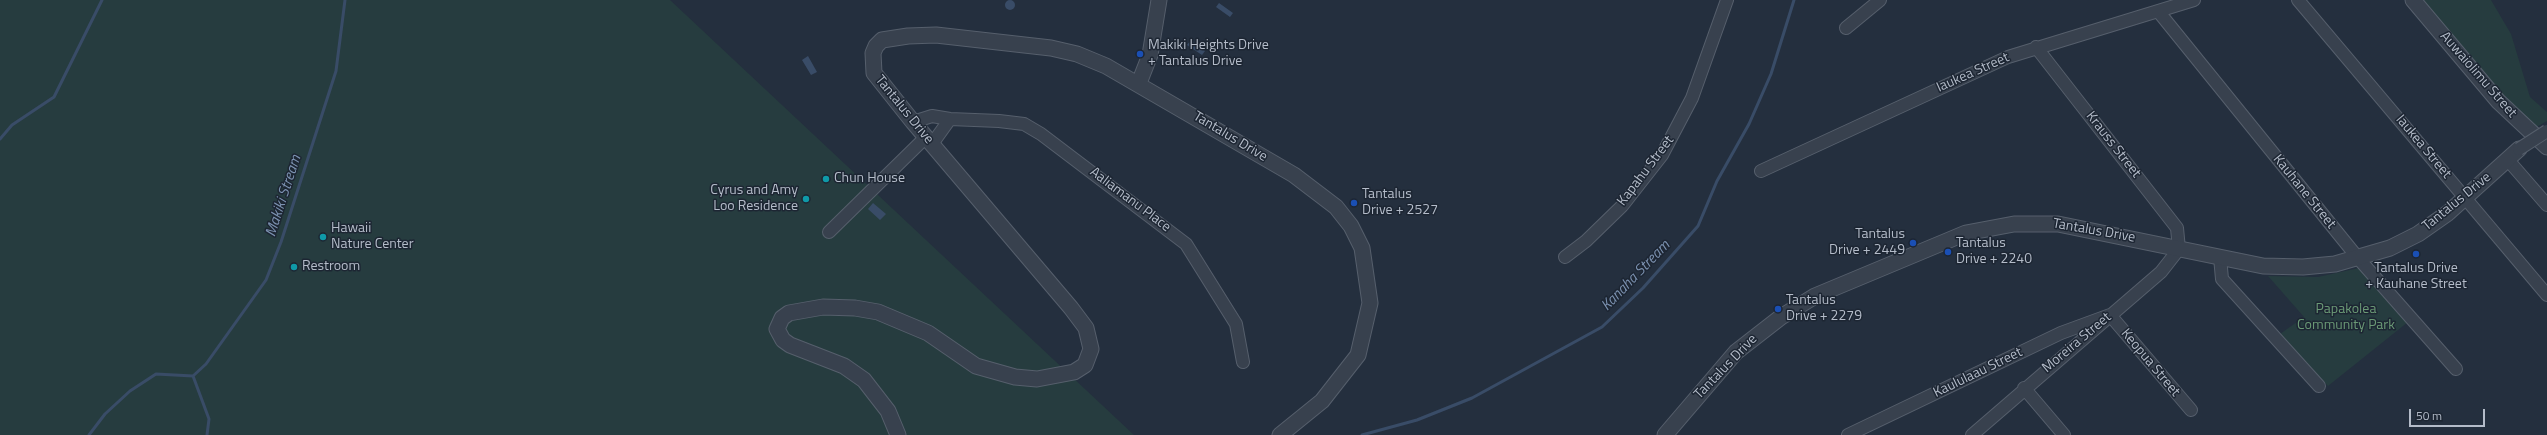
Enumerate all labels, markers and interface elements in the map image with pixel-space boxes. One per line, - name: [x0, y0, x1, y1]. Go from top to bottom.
- street label: Auwaiolimu Street: [2436, 29, 2520, 121]
- place label: Makiki Heights Drive + Tantalus Drive: [1148, 38, 1269, 70]
- marker: Makiki Heights Drive + Tantalus Drive: [1135, 49, 1145, 59]
- street label: Iaukea Street: [1934, 50, 2012, 96]
- street label: Tantalus Drive: [871, 72, 937, 148]
- street label: Tantalus Drive: [1190, 108, 1270, 166]
- street label: Krauss Street: [2082, 109, 2144, 181]
- street label: Iaukea Street: [2392, 112, 2454, 182]
- street label: Kapahu Street: [1614, 133, 1678, 209]
- street label: Kauhane Street: [2269, 151, 2339, 233]
- water label: Makiki Stream: [262, 153, 306, 239]
- street label: Aaliamanu Place: [1086, 164, 1174, 236]
- street label: Tantalus Drive: [2419, 169, 2495, 235]
- place label: Chun House: [834, 171, 905, 187]
- marker: Chun House: [821, 174, 831, 184]
- place label: Cyrus and Amy Loo Residence: [710, 183, 798, 216]
- place label: Tantalus Drive + 2527: [1362, 187, 1438, 220]
- marker: Cyrus and Amy Loo Residence: [801, 194, 811, 204]
- marker: Tantalus Drive + 2527: [1349, 198, 1359, 208]
- street label: Tantalus Drive: [2051, 215, 2137, 247]
- place label: Hawaii Nature Center: [331, 221, 414, 254]
- place label: Tantalus Drive + 2449: [1829, 227, 1905, 260]
- marker: Hawaii Nature Center: [318, 232, 328, 242]
- place label: Tantalus Drive + 2240: [1956, 236, 2032, 268]
- water label: Kanaha Stream: [1598, 237, 1674, 315]
- marker: Tantalus Drive + 2449: [1908, 238, 1918, 248]
- marker: Tantalus Drive + 2240: [1943, 247, 1953, 257]
- marker: Tantalus Drive + Kauhane Street: [2411, 249, 2421, 259]
- place label: Restroom: [302, 259, 360, 275]
- place label: Tantalus Drive + Kauhane Street: [2365, 261, 2467, 294]
- marker: Restroom: [289, 262, 299, 272]
- place label: Tantalus Drive + 2279: [1786, 293, 1862, 326]
- park label: Papakolea Community Park: [2297, 302, 2395, 334]
- marker: Tantalus Drive + 2279: [1773, 304, 1783, 314]
- street label: Moreira Street: [2039, 309, 2115, 377]
- street label: Keopua Street: [2117, 326, 2183, 400]
- street label: Tantalus Drive: [1691, 331, 1761, 403]
- street label: Kaululaau Street: [1931, 344, 2025, 402]
- scale bar: [2411, 401, 2487, 427]
- text: 50 m: [2416, 406, 2442, 425]

